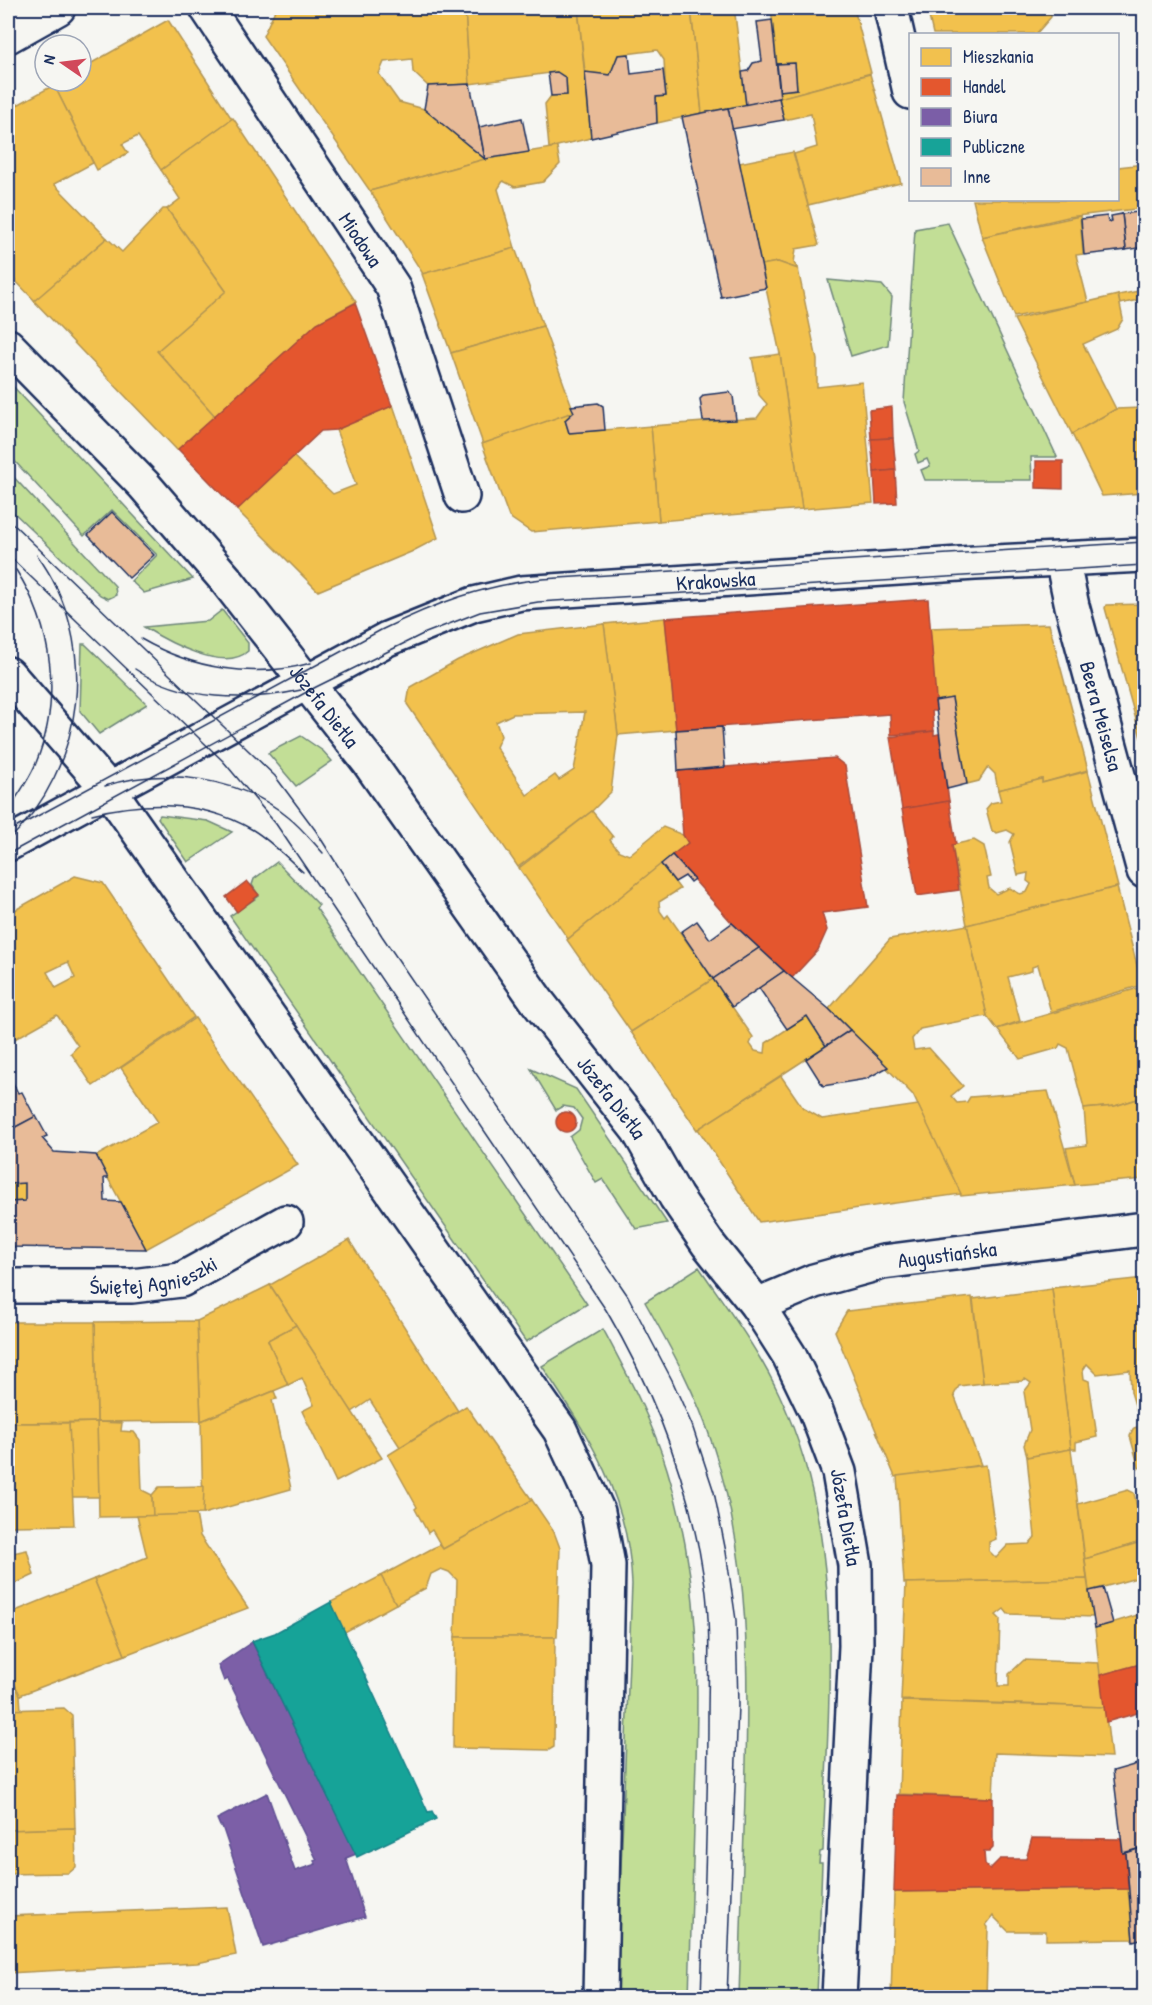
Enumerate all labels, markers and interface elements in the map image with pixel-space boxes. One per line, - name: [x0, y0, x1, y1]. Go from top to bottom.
- north arrow: [33, 33, 93, 93]
- legend: [909, 33, 1119, 201]
- text: Mieszkania: [963, 44, 1033, 69]
- text: N: [37, 52, 60, 66]
- text: Handel: [963, 74, 1006, 99]
- text: Biura: [963, 104, 997, 129]
- text: Publiczne: [963, 134, 1025, 159]
- text: Inne: [963, 164, 991, 189]
- street label: Miodowa: [332, 206, 390, 272]
- street label: Krakowska: [675, 563, 756, 597]
- street label: Józefa Dietla: [283, 658, 367, 754]
- street label: Beera Meiselsa: [1073, 658, 1131, 774]
- street label: Józefa Dietla: [571, 1050, 654, 1144]
- street label: Augustiańska: [896, 1233, 998, 1275]
- street label: Świętej Agnieszki: [90, 1248, 222, 1301]
- street label: Józefa Dietla: [824, 1466, 869, 1568]

